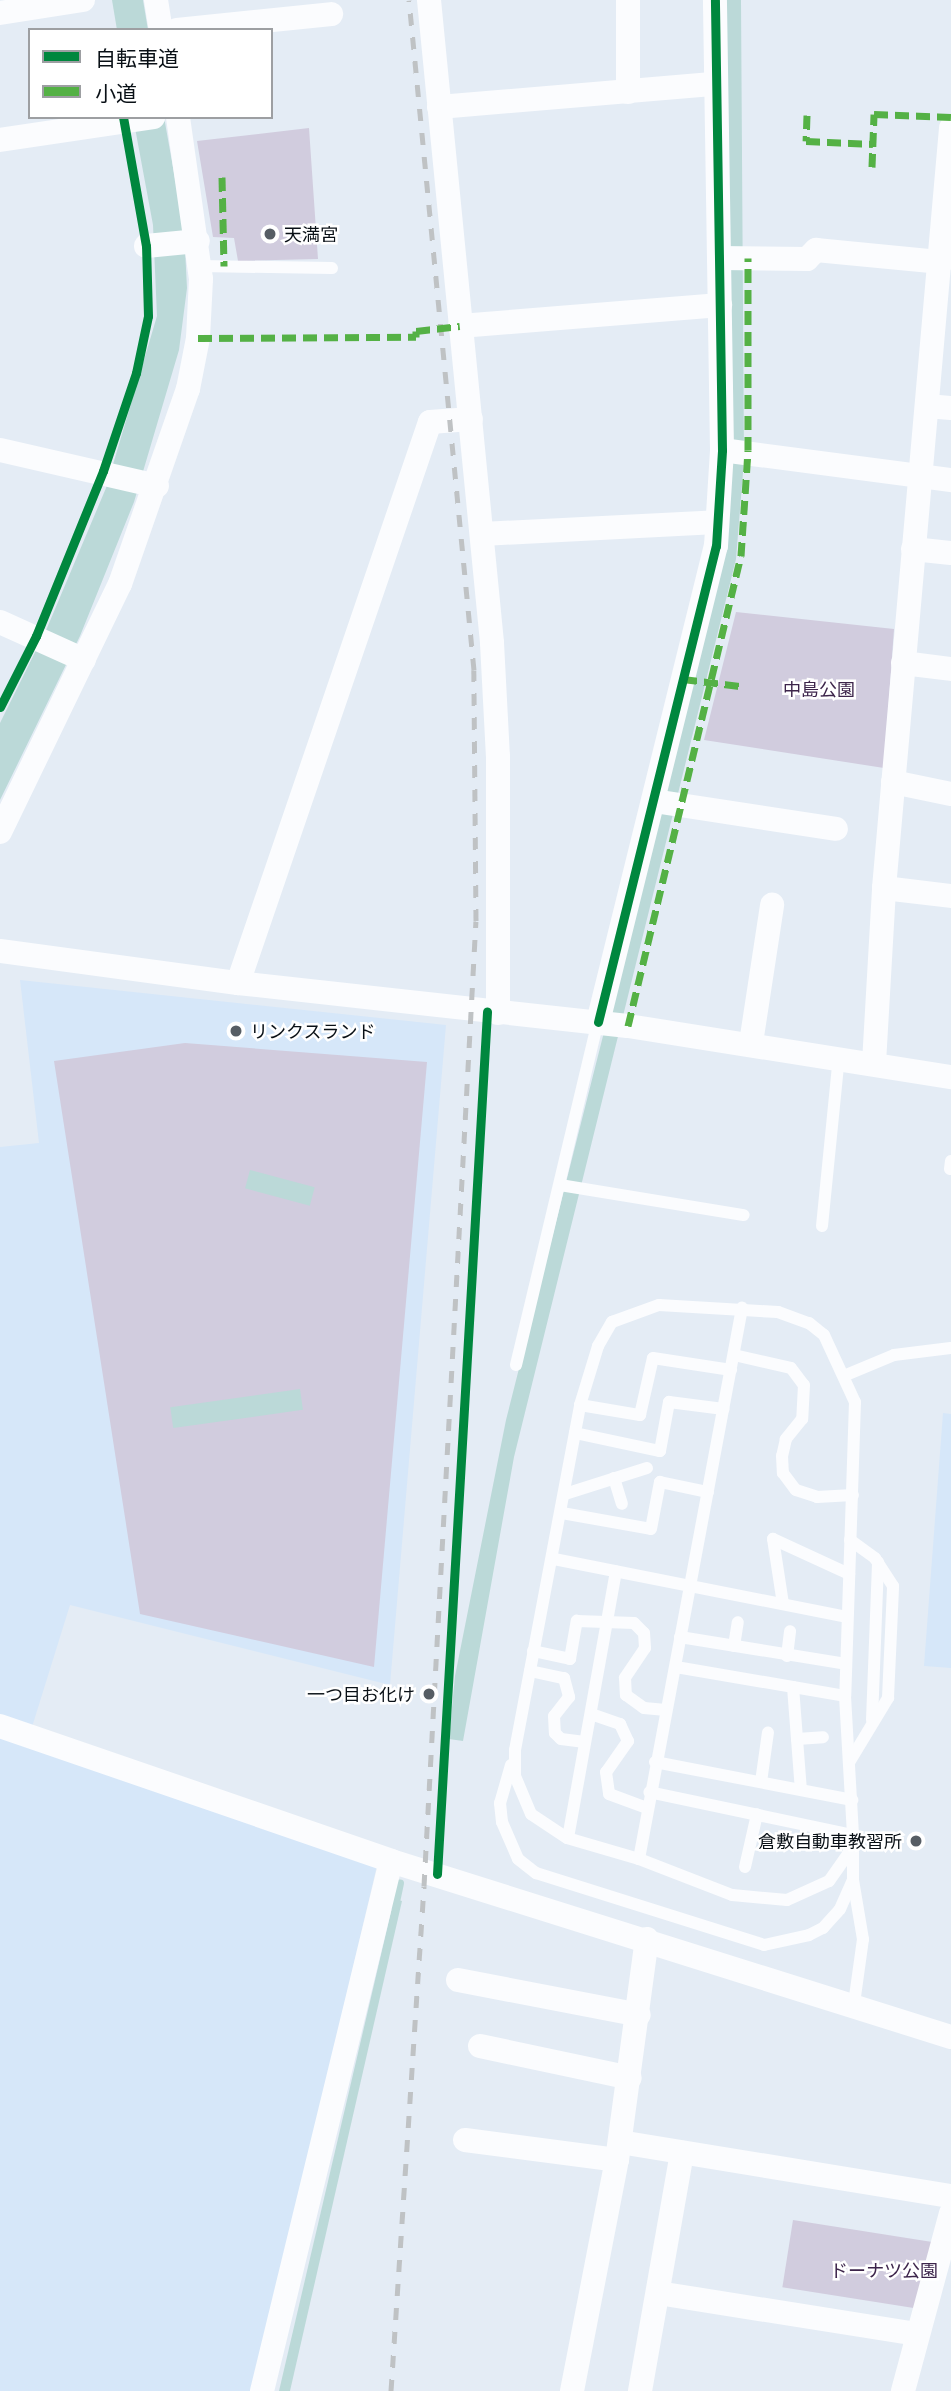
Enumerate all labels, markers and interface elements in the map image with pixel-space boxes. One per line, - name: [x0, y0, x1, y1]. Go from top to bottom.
- legend: [28, 28, 273, 119]
- text: 自転車道: [95, 45, 179, 70]
- text: 小道: [95, 80, 137, 105]
- place label: 天満宮: [284, 223, 338, 245]
- marker: 天満宮: [262, 226, 278, 242]
- park label: 中島公園: [783, 678, 855, 700]
- place label: リンクスランド: [250, 1020, 376, 1042]
- marker: リンクスランド: [228, 1023, 244, 1039]
- place label: 一つ目お化け: [307, 1683, 415, 1705]
- marker: 一つ目お化け: [421, 1686, 437, 1702]
- place label: 倉敷自動車教習所: [758, 1830, 902, 1852]
- marker: 倉敷自動車教習所: [908, 1833, 924, 1849]
- park label: ドーナツ公園: [830, 2259, 938, 2281]

